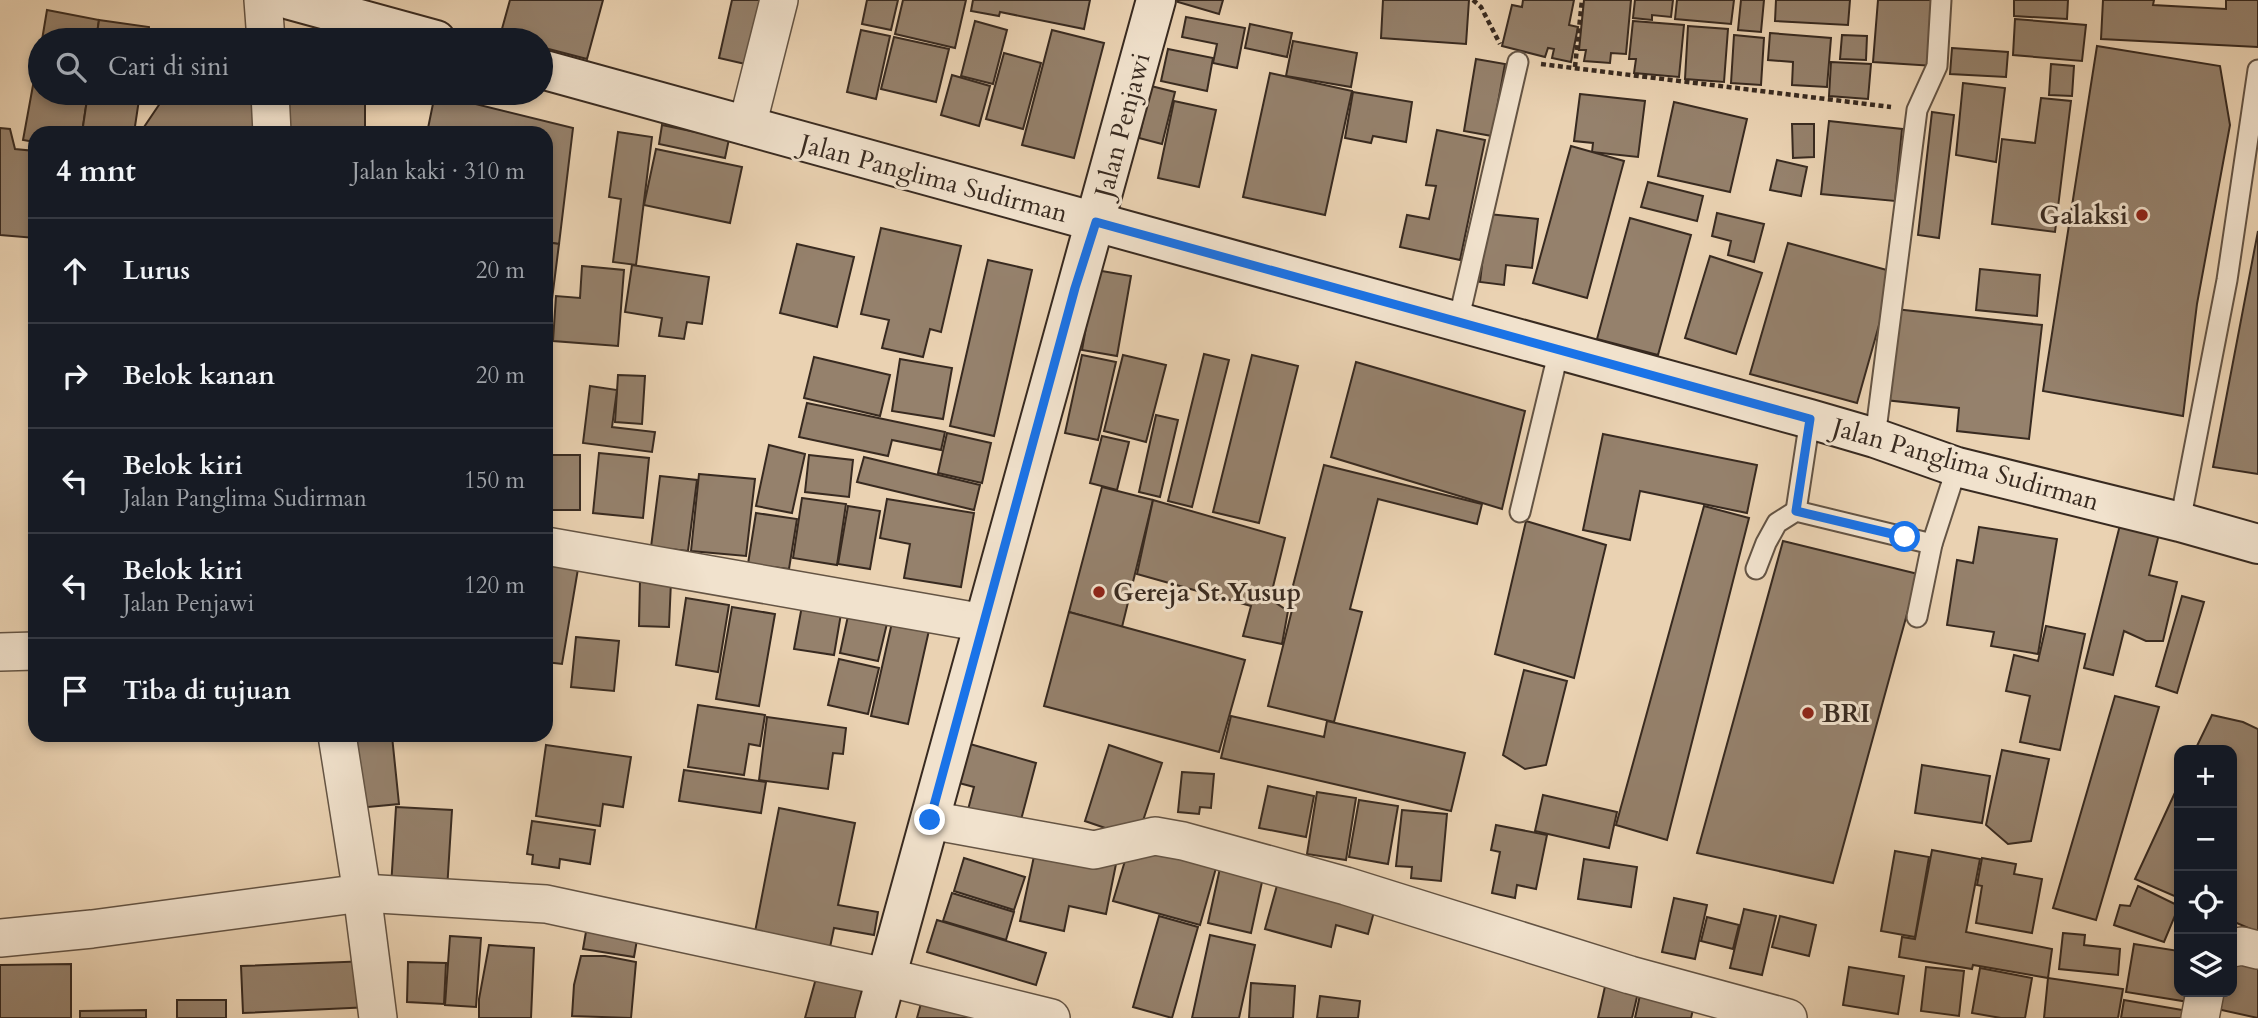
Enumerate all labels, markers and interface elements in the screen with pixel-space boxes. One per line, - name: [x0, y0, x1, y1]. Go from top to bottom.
- search box: [28, 28, 553, 105]
- icon: search: [52, 48, 90, 86]
- text: Cari di sini: [108, 49, 229, 84]
- street label: Jalan Penjawi: [1085, 49, 1159, 205]
- street label: Jalan Panglima Sudirman: [792, 125, 1072, 231]
- text: 4 mnt: [56, 151, 136, 192]
- text: Jalan kaki · 310 m: [352, 156, 525, 187]
- place label: Galaksi: [2039, 198, 2128, 233]
- marker: Galaksi: [2134, 207, 2150, 223]
- icon: ahead: [56, 252, 94, 290]
- text: Lurus: [123, 253, 190, 288]
- text: 20 m: [476, 255, 525, 286]
- icon: right: [56, 357, 94, 395]
- text: Belok kanan: [123, 358, 275, 393]
- text: 20 m: [476, 360, 525, 391]
- street label: Jalan Panglima Sudirman: [1825, 409, 2103, 519]
- text: Belok kiri: [123, 448, 243, 483]
- icon: left: [56, 462, 94, 500]
- text: 150 m: [464, 465, 525, 496]
- text: Jalan Panglima Sudirman: [123, 483, 367, 514]
- route start: [1889, 521, 1920, 552]
- text: Belok kiri: [123, 553, 243, 588]
- icon: left: [56, 567, 94, 605]
- text: 120 m: [464, 570, 525, 601]
- place label: Gereja St.Yusup: [1113, 575, 1301, 610]
- marker: Gereja St.Yusup: [1091, 584, 1107, 600]
- text: Jalan Penjawi: [123, 588, 254, 619]
- icon: arrive: [56, 672, 94, 710]
- text: Tiba di tujuan: [123, 673, 291, 708]
- place label: BRI: [1822, 696, 1870, 731]
- marker: BRI: [1800, 705, 1816, 721]
- map controls: [2174, 745, 2237, 997]
- button: +: [2174, 745, 2237, 808]
- route end: [914, 804, 945, 835]
- button: −: [2174, 808, 2237, 871]
- button: locate: [2174, 871, 2237, 934]
- button: layers: [2174, 934, 2237, 997]

